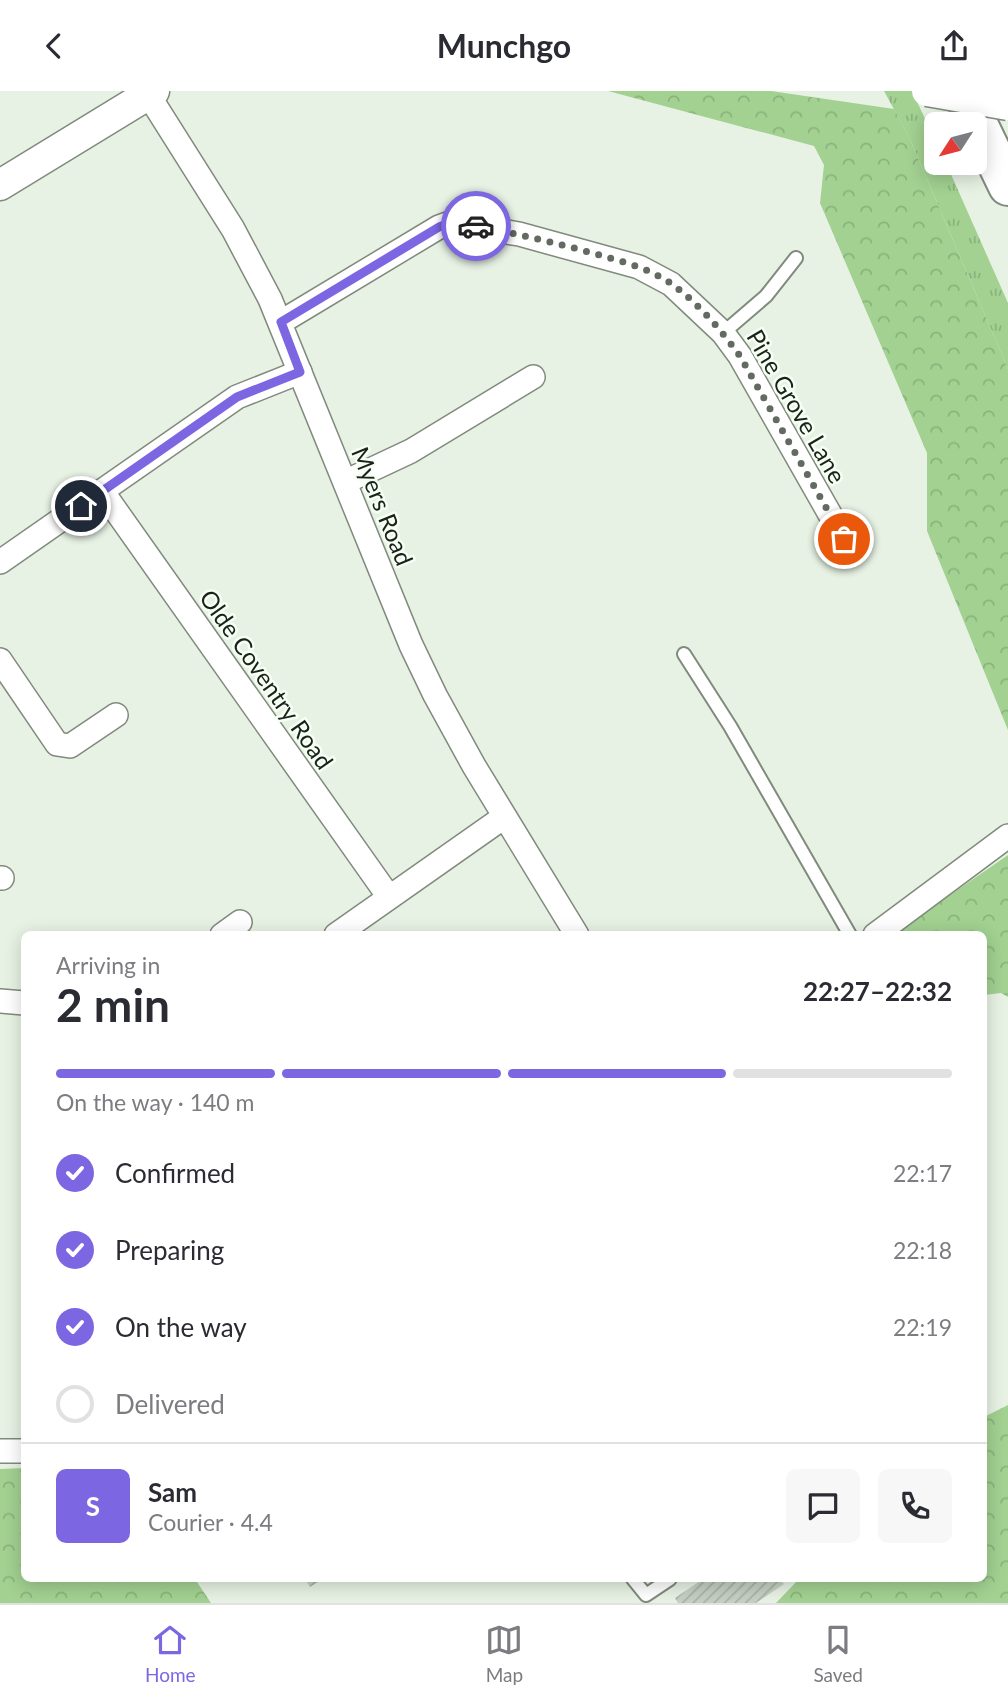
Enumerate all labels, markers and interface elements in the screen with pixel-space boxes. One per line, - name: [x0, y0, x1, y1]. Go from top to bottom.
- text: Munchgo: [437, 26, 571, 65]
- icon: back: [35, 27, 73, 65]
- icon: share: [935, 27, 973, 65]
- north arrow: [924, 112, 987, 175]
- map controls: [924, 112, 987, 175]
- courier: [441, 191, 511, 261]
- icon: car: [457, 207, 495, 245]
- street label: Pine Grove Lane: [741, 324, 853, 488]
- street label: Myers Road: [346, 443, 420, 569]
- pin: [51, 476, 111, 536]
- icon: home: [62, 487, 100, 525]
- pin: [814, 509, 874, 569]
- icon: bag: [825, 520, 863, 558]
- street label: Olde Coventry Road: [194, 584, 340, 774]
- text: Arriving in: [56, 951, 160, 979]
- text: 22:27–22:32: [803, 975, 952, 1007]
- text: 2 min: [56, 977, 170, 1032]
- text: On the way · 140 m: [56, 1088, 255, 1116]
- icon: check: [56, 1154, 94, 1192]
- text: Confirmed: [115, 1157, 235, 1189]
- text: 22:17: [893, 1159, 952, 1187]
- icon: check: [56, 1231, 94, 1269]
- text: Preparing: [115, 1234, 224, 1266]
- text: 22:18: [893, 1236, 952, 1264]
- icon: check: [56, 1308, 94, 1346]
- text: On the way: [115, 1311, 247, 1343]
- text: 22:19: [893, 1313, 952, 1341]
- text: Delivered: [115, 1388, 225, 1420]
- button: chat: [786, 1469, 860, 1543]
- button: phone: [878, 1469, 952, 1543]
- text: Sam: [148, 1476, 197, 1508]
- text: S: [86, 1490, 100, 1522]
- text: Courier · 4.4: [148, 1508, 273, 1536]
- tab: Home: [145, 1621, 196, 1686]
- tab: Map: [485, 1621, 523, 1686]
- tab: Saved: [813, 1621, 863, 1686]

